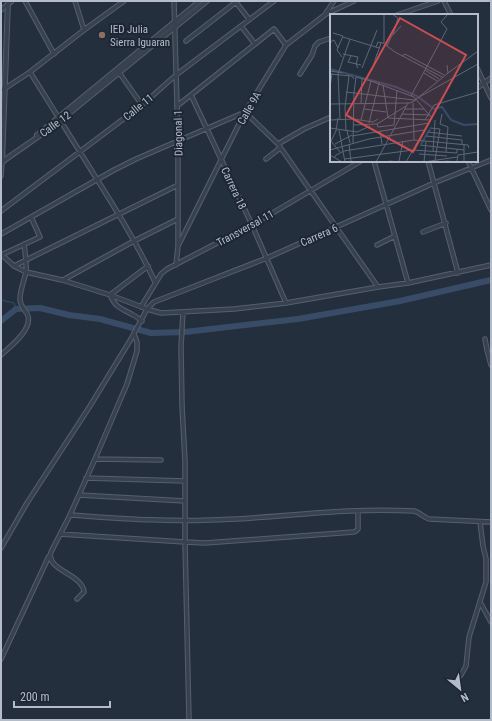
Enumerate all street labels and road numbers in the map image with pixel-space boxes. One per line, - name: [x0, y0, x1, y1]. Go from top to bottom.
- street label: Calle 9A: [235, 89, 264, 127]
- street label: Calle 11: [121, 91, 156, 123]
- street label: Calle 12: [37, 109, 73, 140]
- street label: Diagonal 1: [172, 110, 185, 156]
- street label: Carrera 18: [218, 165, 249, 211]
- street label: Transversal 11: [214, 207, 276, 249]
- street label: Carrera 6: [298, 221, 340, 249]

